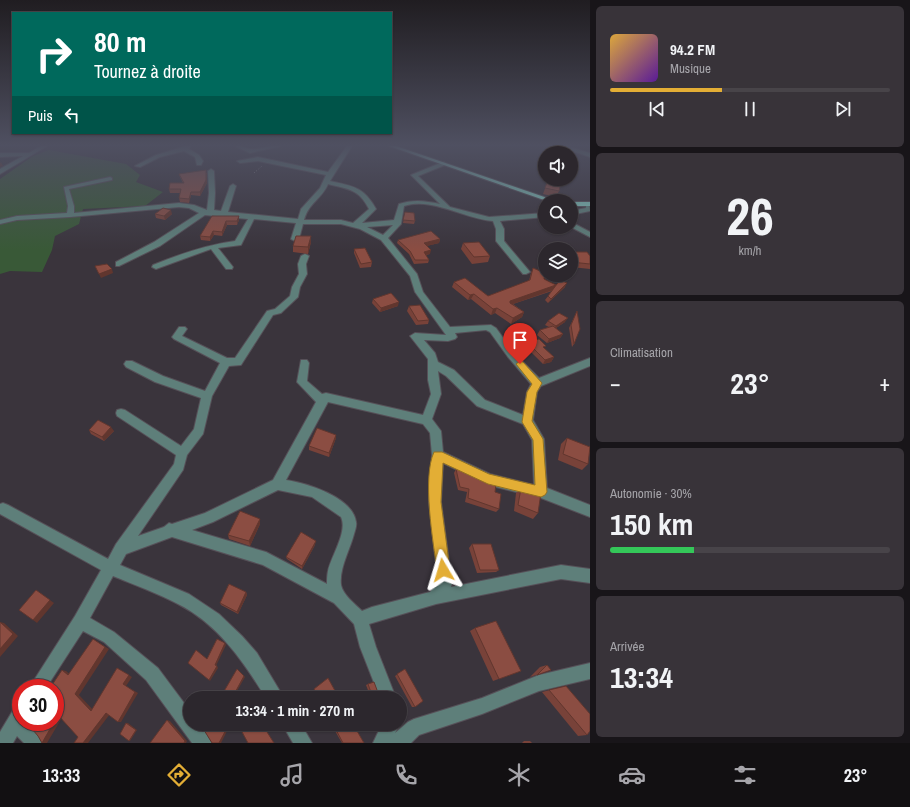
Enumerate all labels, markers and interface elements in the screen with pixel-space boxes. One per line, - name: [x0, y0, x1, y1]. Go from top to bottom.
- text: 80 m: [94, 23, 146, 61]
- icon: right: [28, 28, 80, 80]
- text: 94.2 FM: [670, 39, 715, 60]
- text: Tournez à droite: [94, 59, 201, 84]
- text: Musique: [670, 60, 711, 77]
- icon: previous: [646, 98, 668, 120]
- icon: pause: [739, 98, 761, 120]
- icon: next: [832, 98, 854, 120]
- icon: left: [61, 104, 83, 126]
- text: Puis: [28, 105, 53, 126]
- map controls: [538, 146, 578, 282]
- button: sound: [538, 146, 578, 186]
- text: 26: [726, 181, 774, 251]
- button: search: [538, 194, 578, 234]
- button: layers: [538, 242, 578, 282]
- text: km/h: [738, 242, 762, 259]
- pin: [503, 323, 537, 364]
- icon: arrive: [509, 329, 531, 351]
- text: Climatisation: [610, 344, 673, 361]
- text: 23°: [730, 363, 770, 403]
- text: −: [610, 368, 621, 398]
- text: +: [879, 368, 890, 398]
- text: Autonomie · 30%: [610, 485, 692, 502]
- text: 150 km: [610, 504, 693, 544]
- position arrow: [422, 549, 464, 591]
- text: Arrivée: [610, 638, 644, 655]
- text: 13:34: [610, 657, 673, 697]
- speed limit sign: 30: [12, 679, 64, 731]
- text: 13:34 · 1 min · 270 m: [236, 700, 354, 721]
- icon: directions: [165, 761, 193, 789]
- icon: music: [278, 761, 306, 789]
- icon: phone: [392, 761, 420, 789]
- icon: climate: [505, 761, 533, 789]
- icon: car: [618, 761, 646, 789]
- icon: filters: [731, 761, 759, 789]
- text: 13:33: [43, 763, 80, 788]
- text: 23°: [844, 763, 867, 788]

